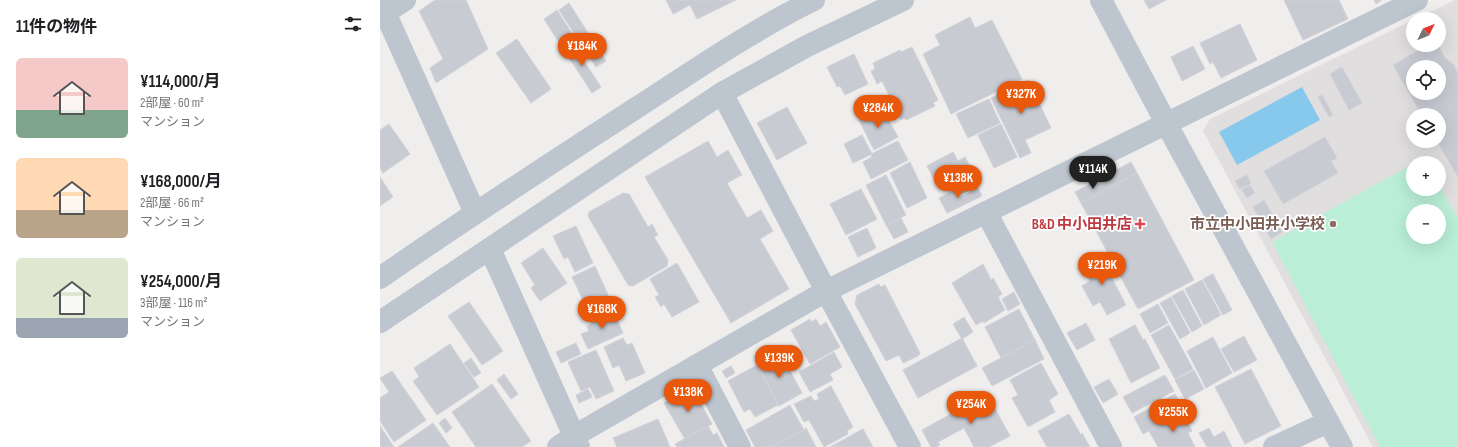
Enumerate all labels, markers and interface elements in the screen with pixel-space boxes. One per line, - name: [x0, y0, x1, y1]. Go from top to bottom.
- north arrow: [1406, 12, 1446, 52]
- map controls: [1406, 12, 1446, 244]
- icon: filters: [342, 13, 364, 35]
- text: 11件の物件: [16, 17, 97, 37]
- pin: ¥184K: [554, 33, 610, 67]
- text: ¥184K: [567, 38, 597, 54]
- button: locate: [1406, 60, 1446, 100]
- text: ¥114,000/月: [140, 72, 221, 92]
- icon: home: [48, 74, 96, 122]
- pin: ¥327K: [993, 81, 1049, 115]
- text: ¥327K: [1006, 86, 1036, 102]
- text: 2部屋 · 60 m²: [140, 95, 204, 111]
- pin: ¥284K: [850, 95, 906, 129]
- text: ¥284K: [862, 100, 894, 116]
- button: layers: [1406, 108, 1446, 148]
- text: マンション: [140, 114, 205, 130]
- pin: ¥114K: [1065, 156, 1121, 190]
- button: +: [1406, 156, 1446, 196]
- text: ¥114K: [1078, 161, 1108, 177]
- pin: ¥138K: [930, 165, 986, 199]
- text: ¥138K: [943, 170, 973, 186]
- text: ¥168,000/月: [140, 172, 222, 192]
- icon: home: [48, 174, 96, 222]
- text: 2部屋 · 66 m²: [140, 195, 204, 211]
- button: −: [1406, 204, 1446, 244]
- text: マンション: [140, 214, 205, 230]
- place label: B&D 中小田井店: [1032, 215, 1132, 234]
- place label: 市立中小田井小学校: [1190, 215, 1325, 234]
- marker: B&D 中小田井店: [1135, 219, 1145, 229]
- marker: 市立中小田井小学校: [1328, 219, 1338, 229]
- pin: ¥219K: [1074, 252, 1130, 286]
- text: ¥219K: [1087, 257, 1117, 273]
- text: ¥254,000/月: [140, 272, 222, 292]
- icon: home: [48, 274, 96, 322]
- text: 3部屋 · 116 m²: [140, 295, 207, 311]
- pin: ¥168K: [574, 296, 630, 330]
- text: ¥168K: [587, 301, 617, 317]
- text: マンション: [140, 314, 205, 330]
- pin: ¥139K: [751, 345, 807, 379]
- text: ¥139K: [764, 350, 794, 366]
- pin: ¥138K: [660, 379, 716, 413]
- text: ¥138K: [673, 384, 703, 400]
- pin: ¥254K: [943, 391, 999, 425]
- text: ¥254K: [956, 396, 986, 412]
- pin: ¥255K: [1145, 399, 1201, 433]
- text: ¥255K: [1158, 404, 1188, 420]

